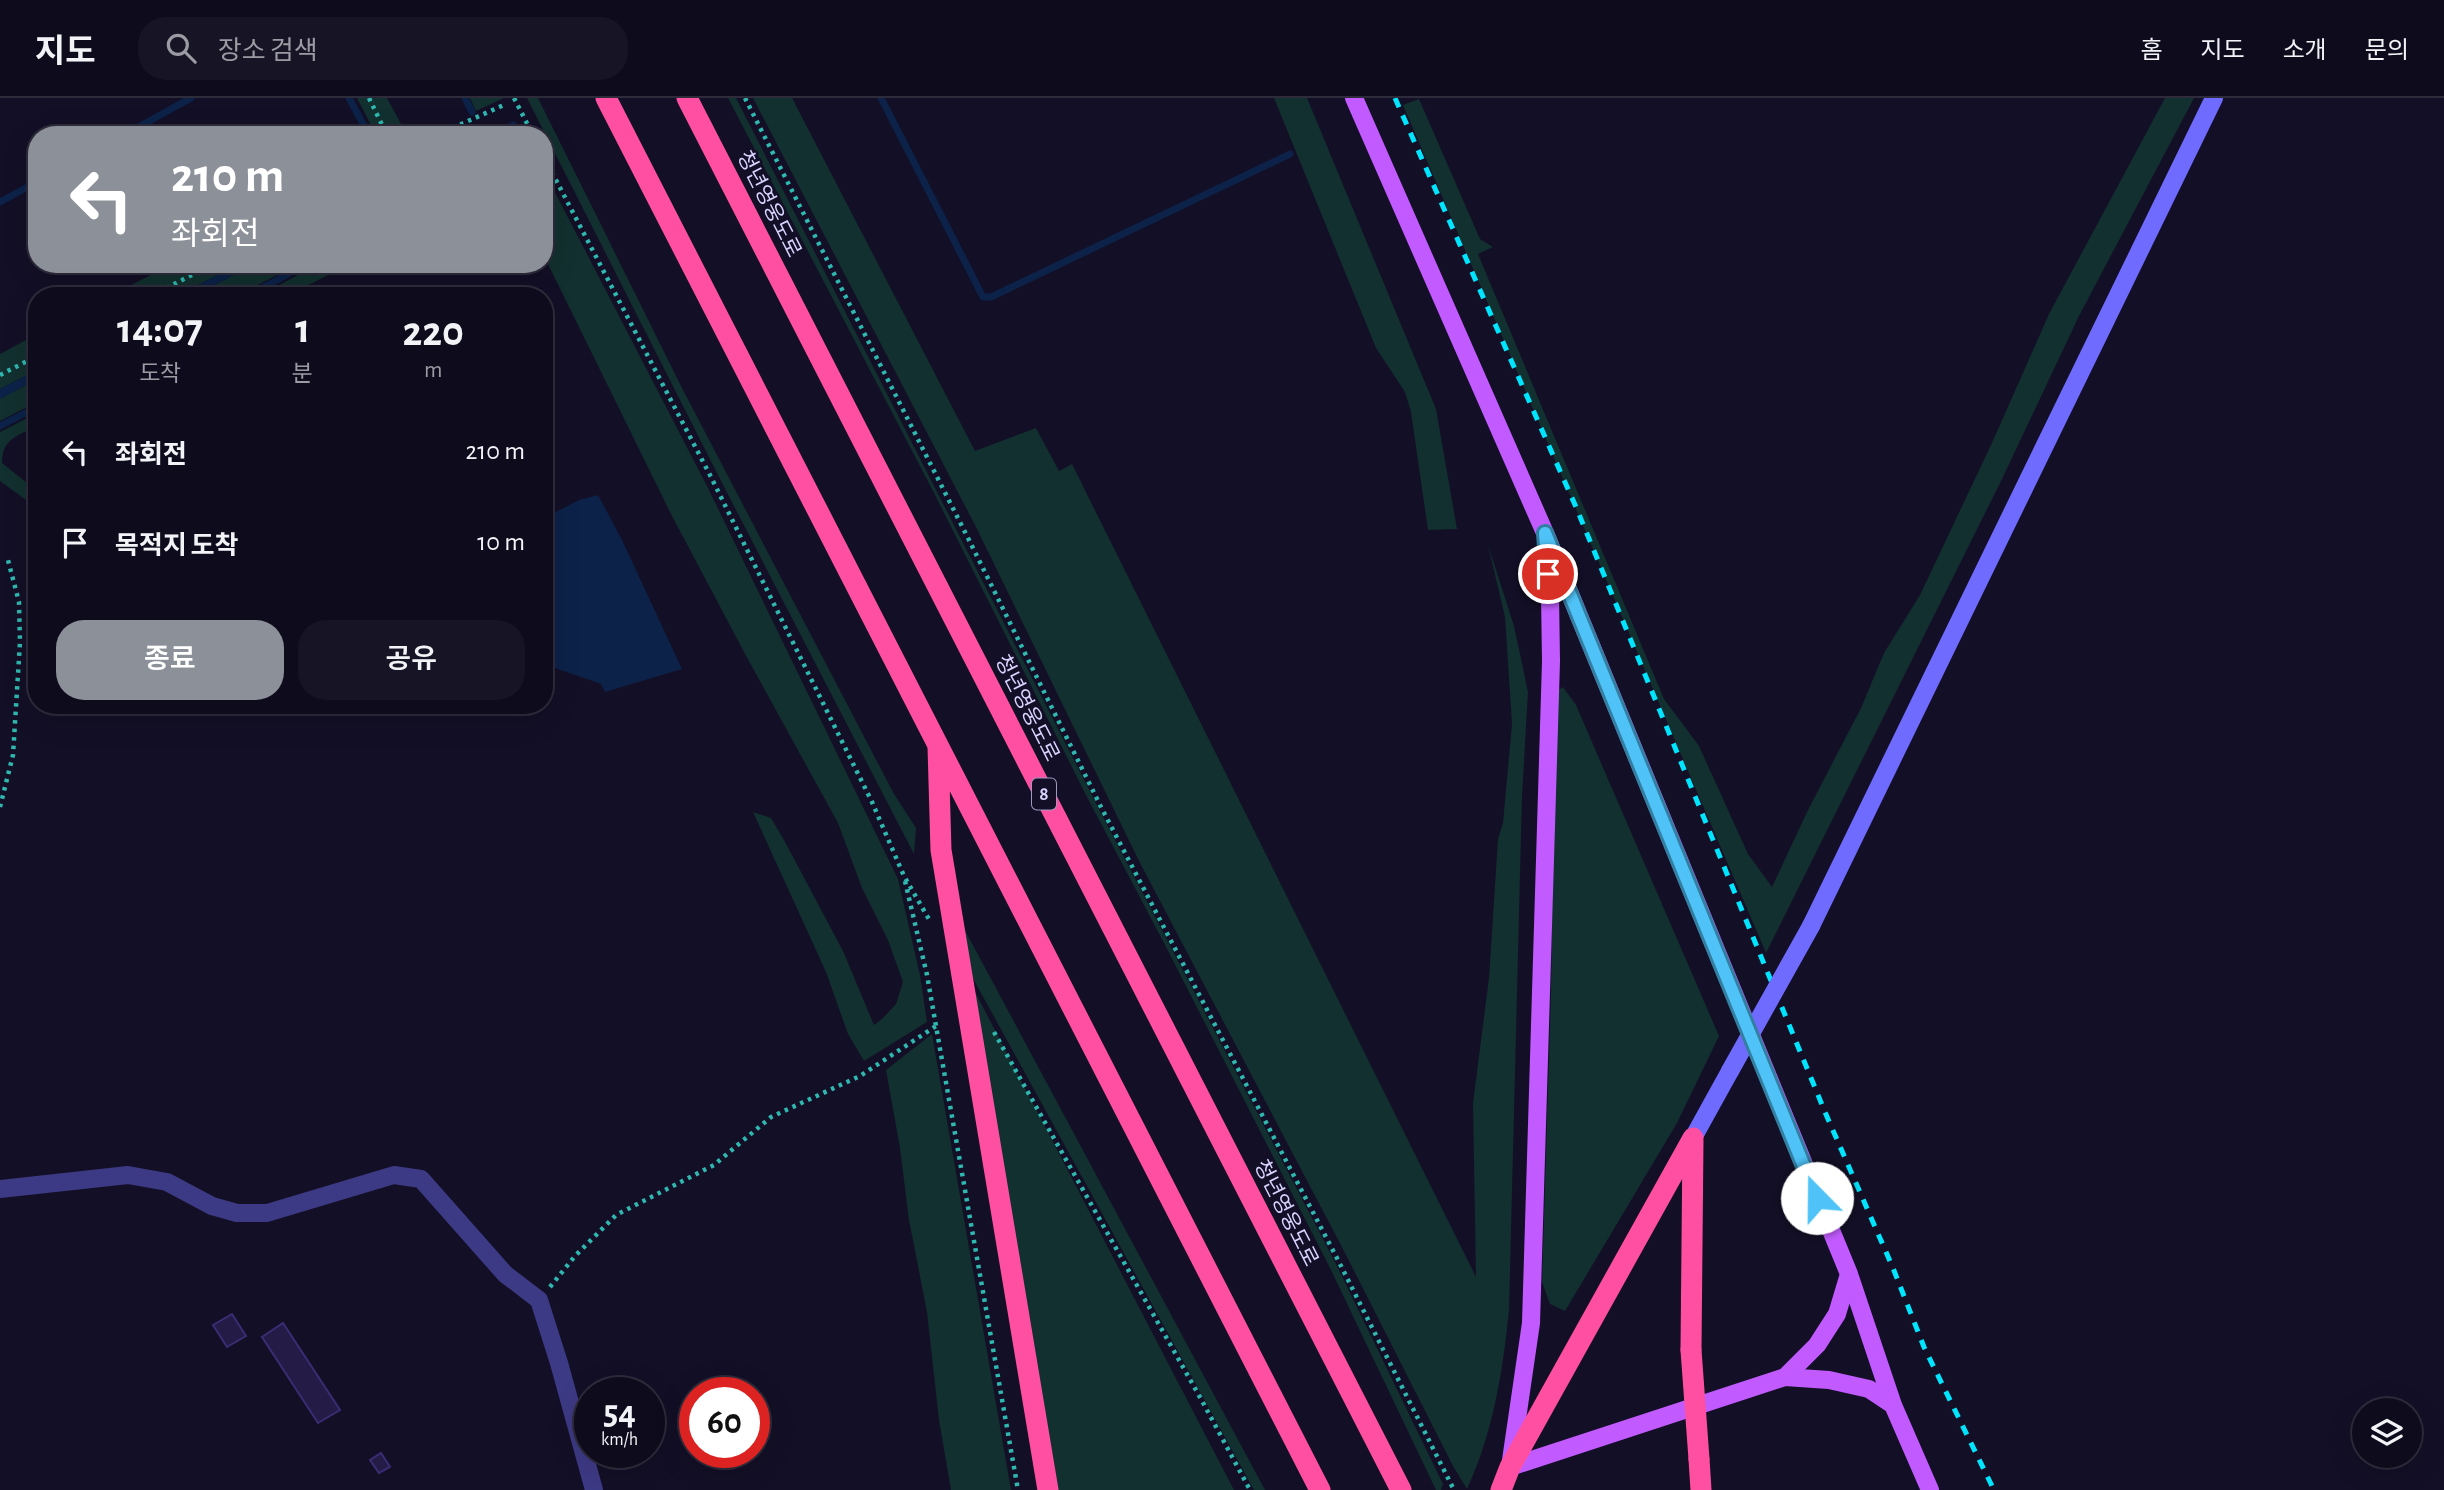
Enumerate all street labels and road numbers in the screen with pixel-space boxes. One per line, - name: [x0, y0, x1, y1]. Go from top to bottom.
- street label: 청년영웅도로: [733, 147, 806, 260]
- street label: 청년영웅도로: [991, 651, 1064, 764]
- road number: 8: [1032, 778, 1056, 810]
- street label: 청년영웅도로: [1250, 1156, 1323, 1269]

